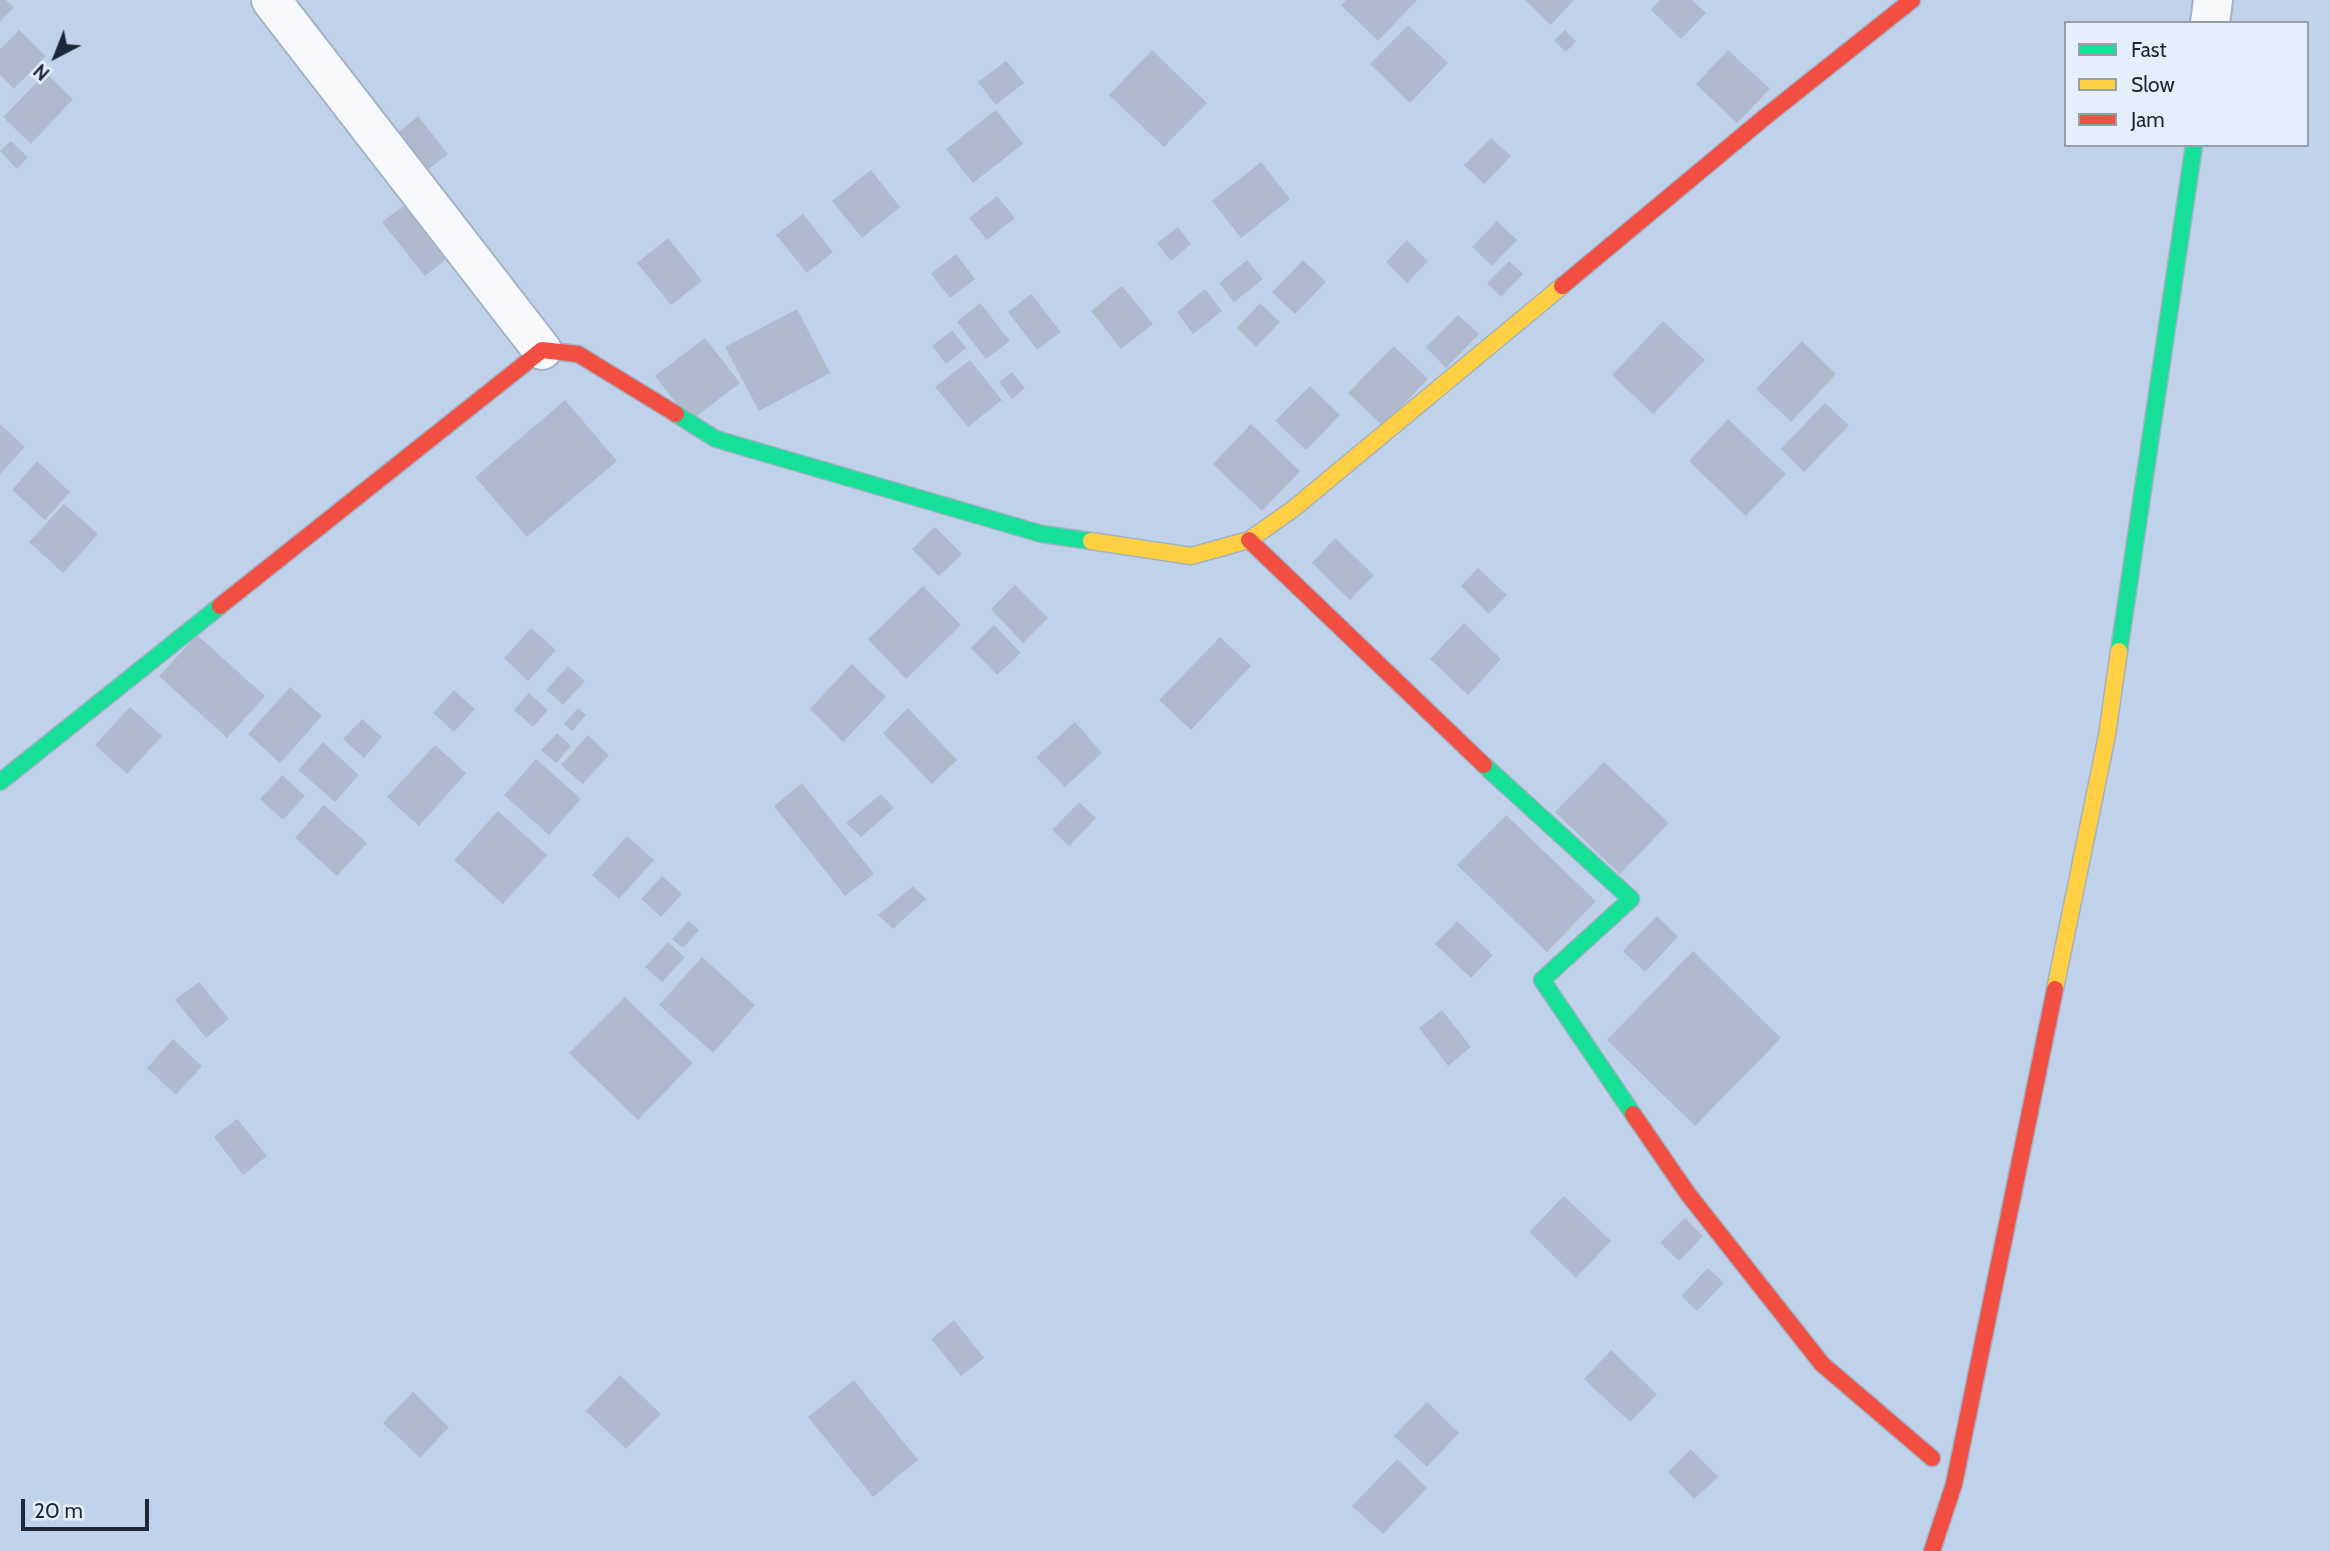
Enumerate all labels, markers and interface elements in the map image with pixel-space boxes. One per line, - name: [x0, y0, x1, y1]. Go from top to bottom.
- north arrow: [21, 21, 91, 91]
- legend: [2064, 21, 2309, 147]
- text: Fast: [2131, 37, 2167, 62]
- text: N: [29, 59, 54, 85]
- text: Slow: [2131, 72, 2175, 97]
- text: Jam: [2131, 107, 2165, 132]
- scale bar: [24, 1484, 152, 1528]
- text: 20 m: [34, 1498, 83, 1523]

